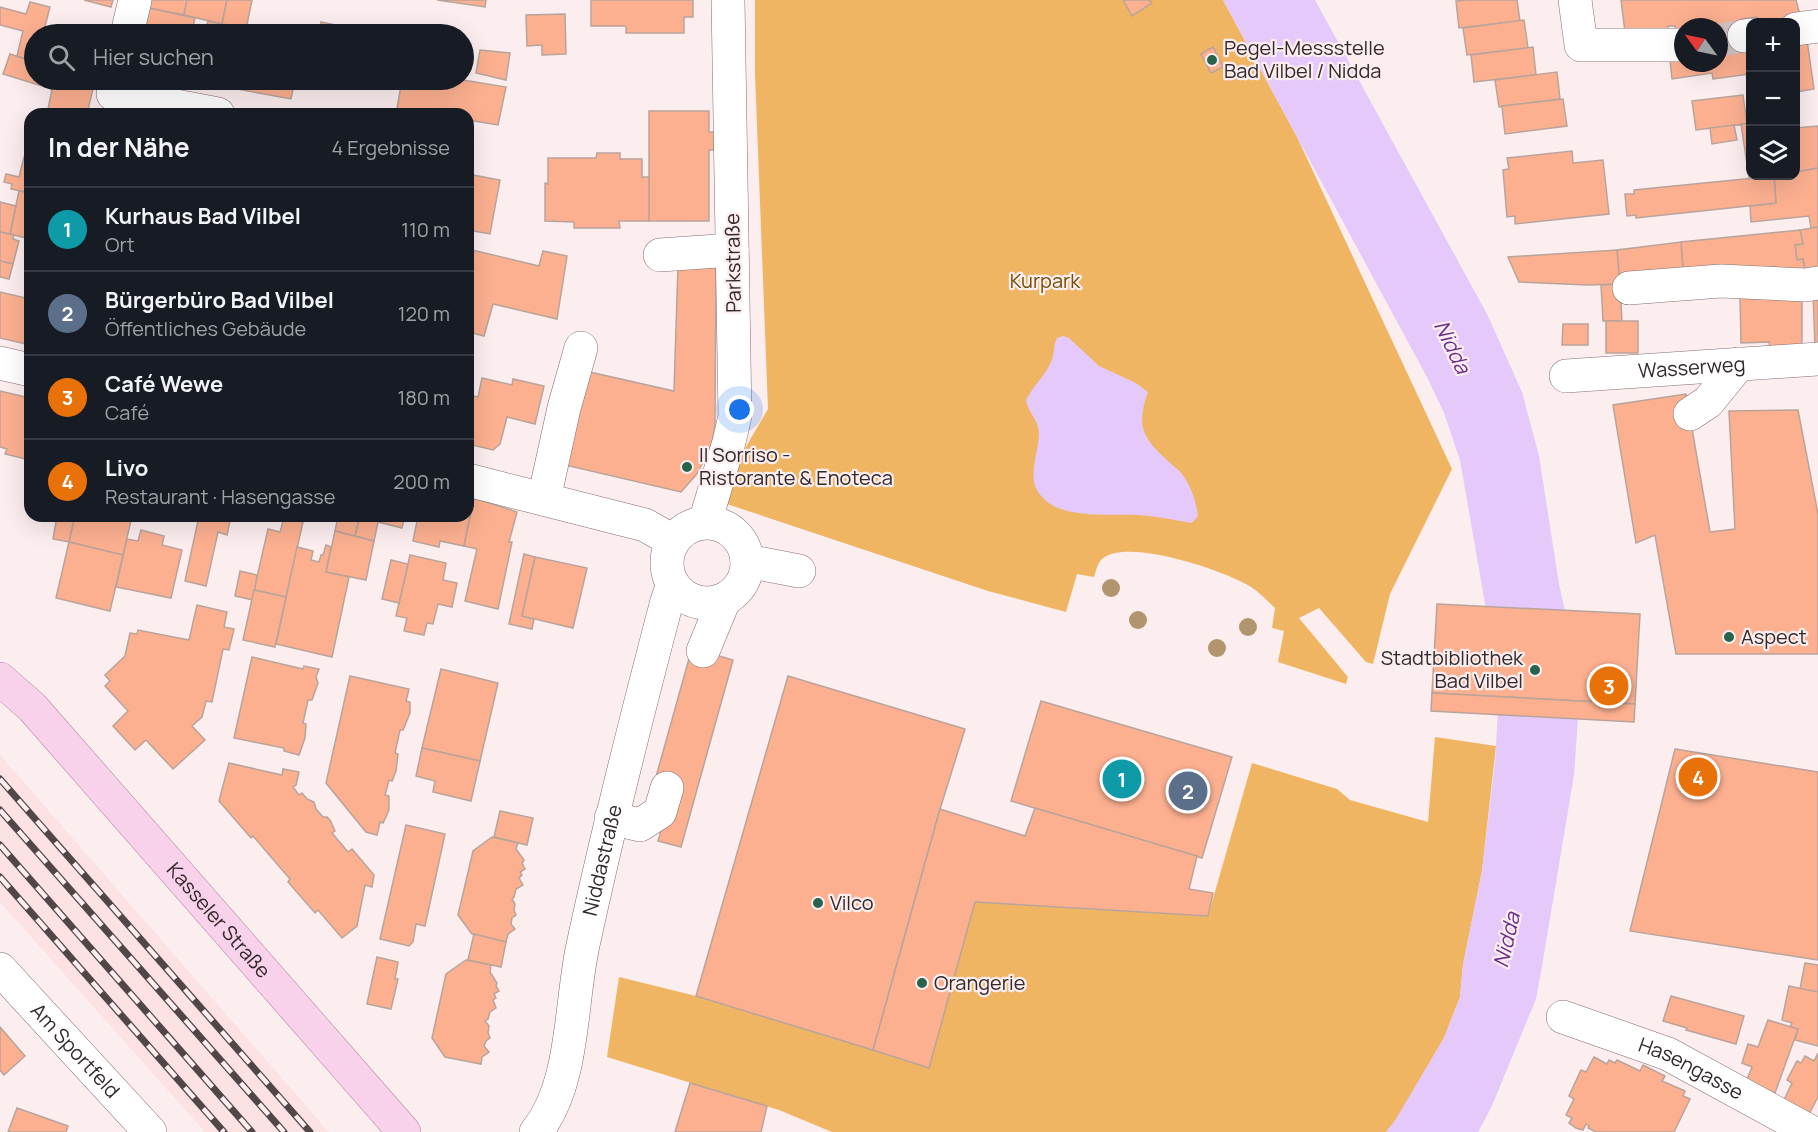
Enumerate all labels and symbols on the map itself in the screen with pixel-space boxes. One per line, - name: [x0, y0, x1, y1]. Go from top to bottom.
- north arrow: [1674, 18, 1728, 72]
- place label: Pegel-Messstelle Bad Vilbel / Nidda: [1224, 34, 1385, 84]
- marker: Pegel-Messstelle Bad Vilbel / Nidda: [1205, 53, 1219, 67]
- street label: Parkstraße: [718, 213, 747, 313]
- park label: Kurpark: [1010, 267, 1081, 294]
- water label: Nidda: [1428, 315, 1478, 379]
- street label: Wasserweg: [1637, 350, 1746, 384]
- your location: [725, 395, 754, 424]
- place label: Il Sorriso - Ristorante & Enoteca: [699, 441, 893, 491]
- marker: Il Sorriso - Ristorante & Enoteca: [680, 460, 694, 474]
- place label: Aspect: [1741, 623, 1807, 650]
- marker: Aspect: [1722, 630, 1736, 644]
- place label: Stadtbibliothek Bad Vilbel: [1381, 644, 1524, 694]
- marker: Stadtbibliothek Bad Vilbel: [1528, 663, 1542, 677]
- pin: 3: [1590, 664, 1628, 708]
- pin: 4: [1678, 754, 1718, 800]
- pin: 1: [1102, 756, 1142, 802]
- pin: 2: [1168, 768, 1208, 814]
- street label: Niddastraße: [576, 802, 628, 918]
- street label: Kasseler Straße: [161, 856, 277, 984]
- place label: Vilco: [830, 889, 874, 916]
- marker: Vilco: [811, 896, 825, 910]
- water label: Nidda: [1486, 908, 1526, 970]
- place label: Orangerie: [934, 969, 1025, 996]
- marker: Orangerie: [915, 976, 929, 990]
- street label: Am Sportfeld: [25, 997, 126, 1104]
- street label: Hasengasse: [1635, 1031, 1748, 1106]

